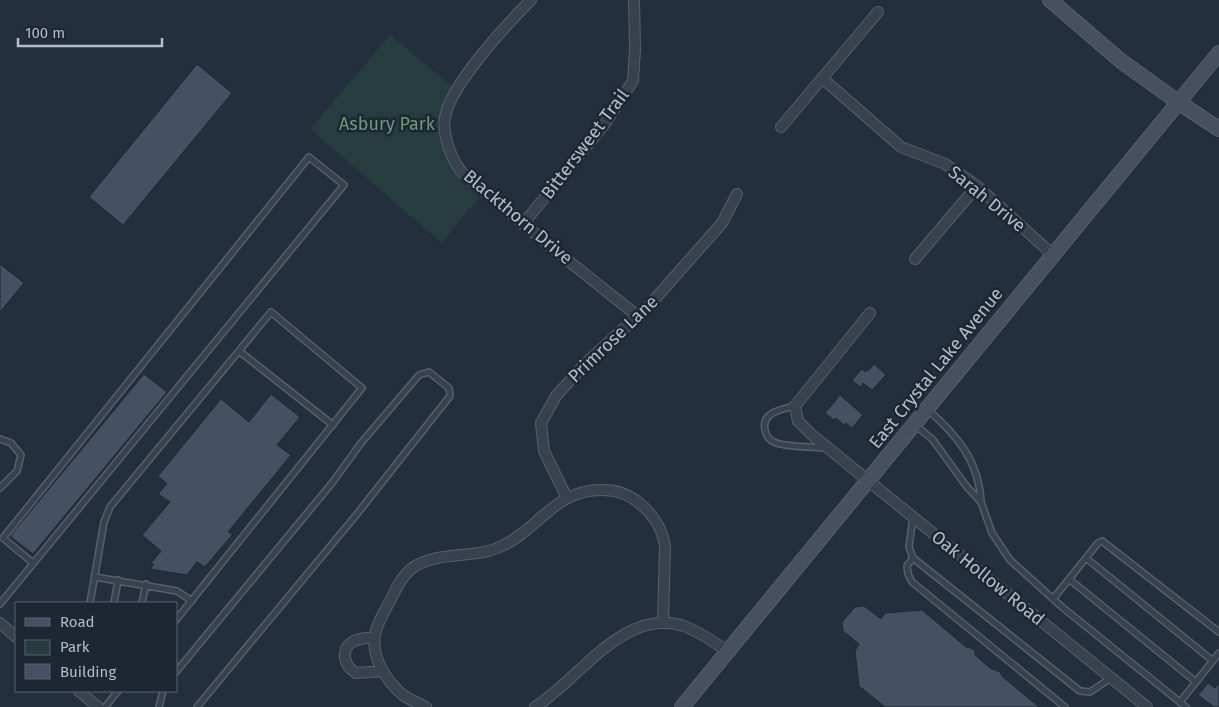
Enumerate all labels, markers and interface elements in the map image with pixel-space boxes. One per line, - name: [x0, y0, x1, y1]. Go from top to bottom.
- scale bar: [18, 15, 161, 47]
- text: 100 m: [25, 24, 65, 42]
- street label: Bittersweet Trail: [536, 84, 634, 204]
- park label: Asbury Park: [339, 113, 436, 135]
- street label: Sarah Drive: [944, 161, 1030, 237]
- street label: Blackthorn Drive: [459, 165, 577, 269]
- street label: East Crystal Lake Avenue: [864, 283, 1008, 453]
- street label: Primrose Lane: [563, 291, 663, 387]
- street label: Oak Hollow Road: [927, 526, 1049, 630]
- legend: [15, 602, 178, 692]
- text: Road: [60, 613, 95, 631]
- text: Park: [60, 638, 90, 656]
- text: Building: [60, 663, 116, 681]

